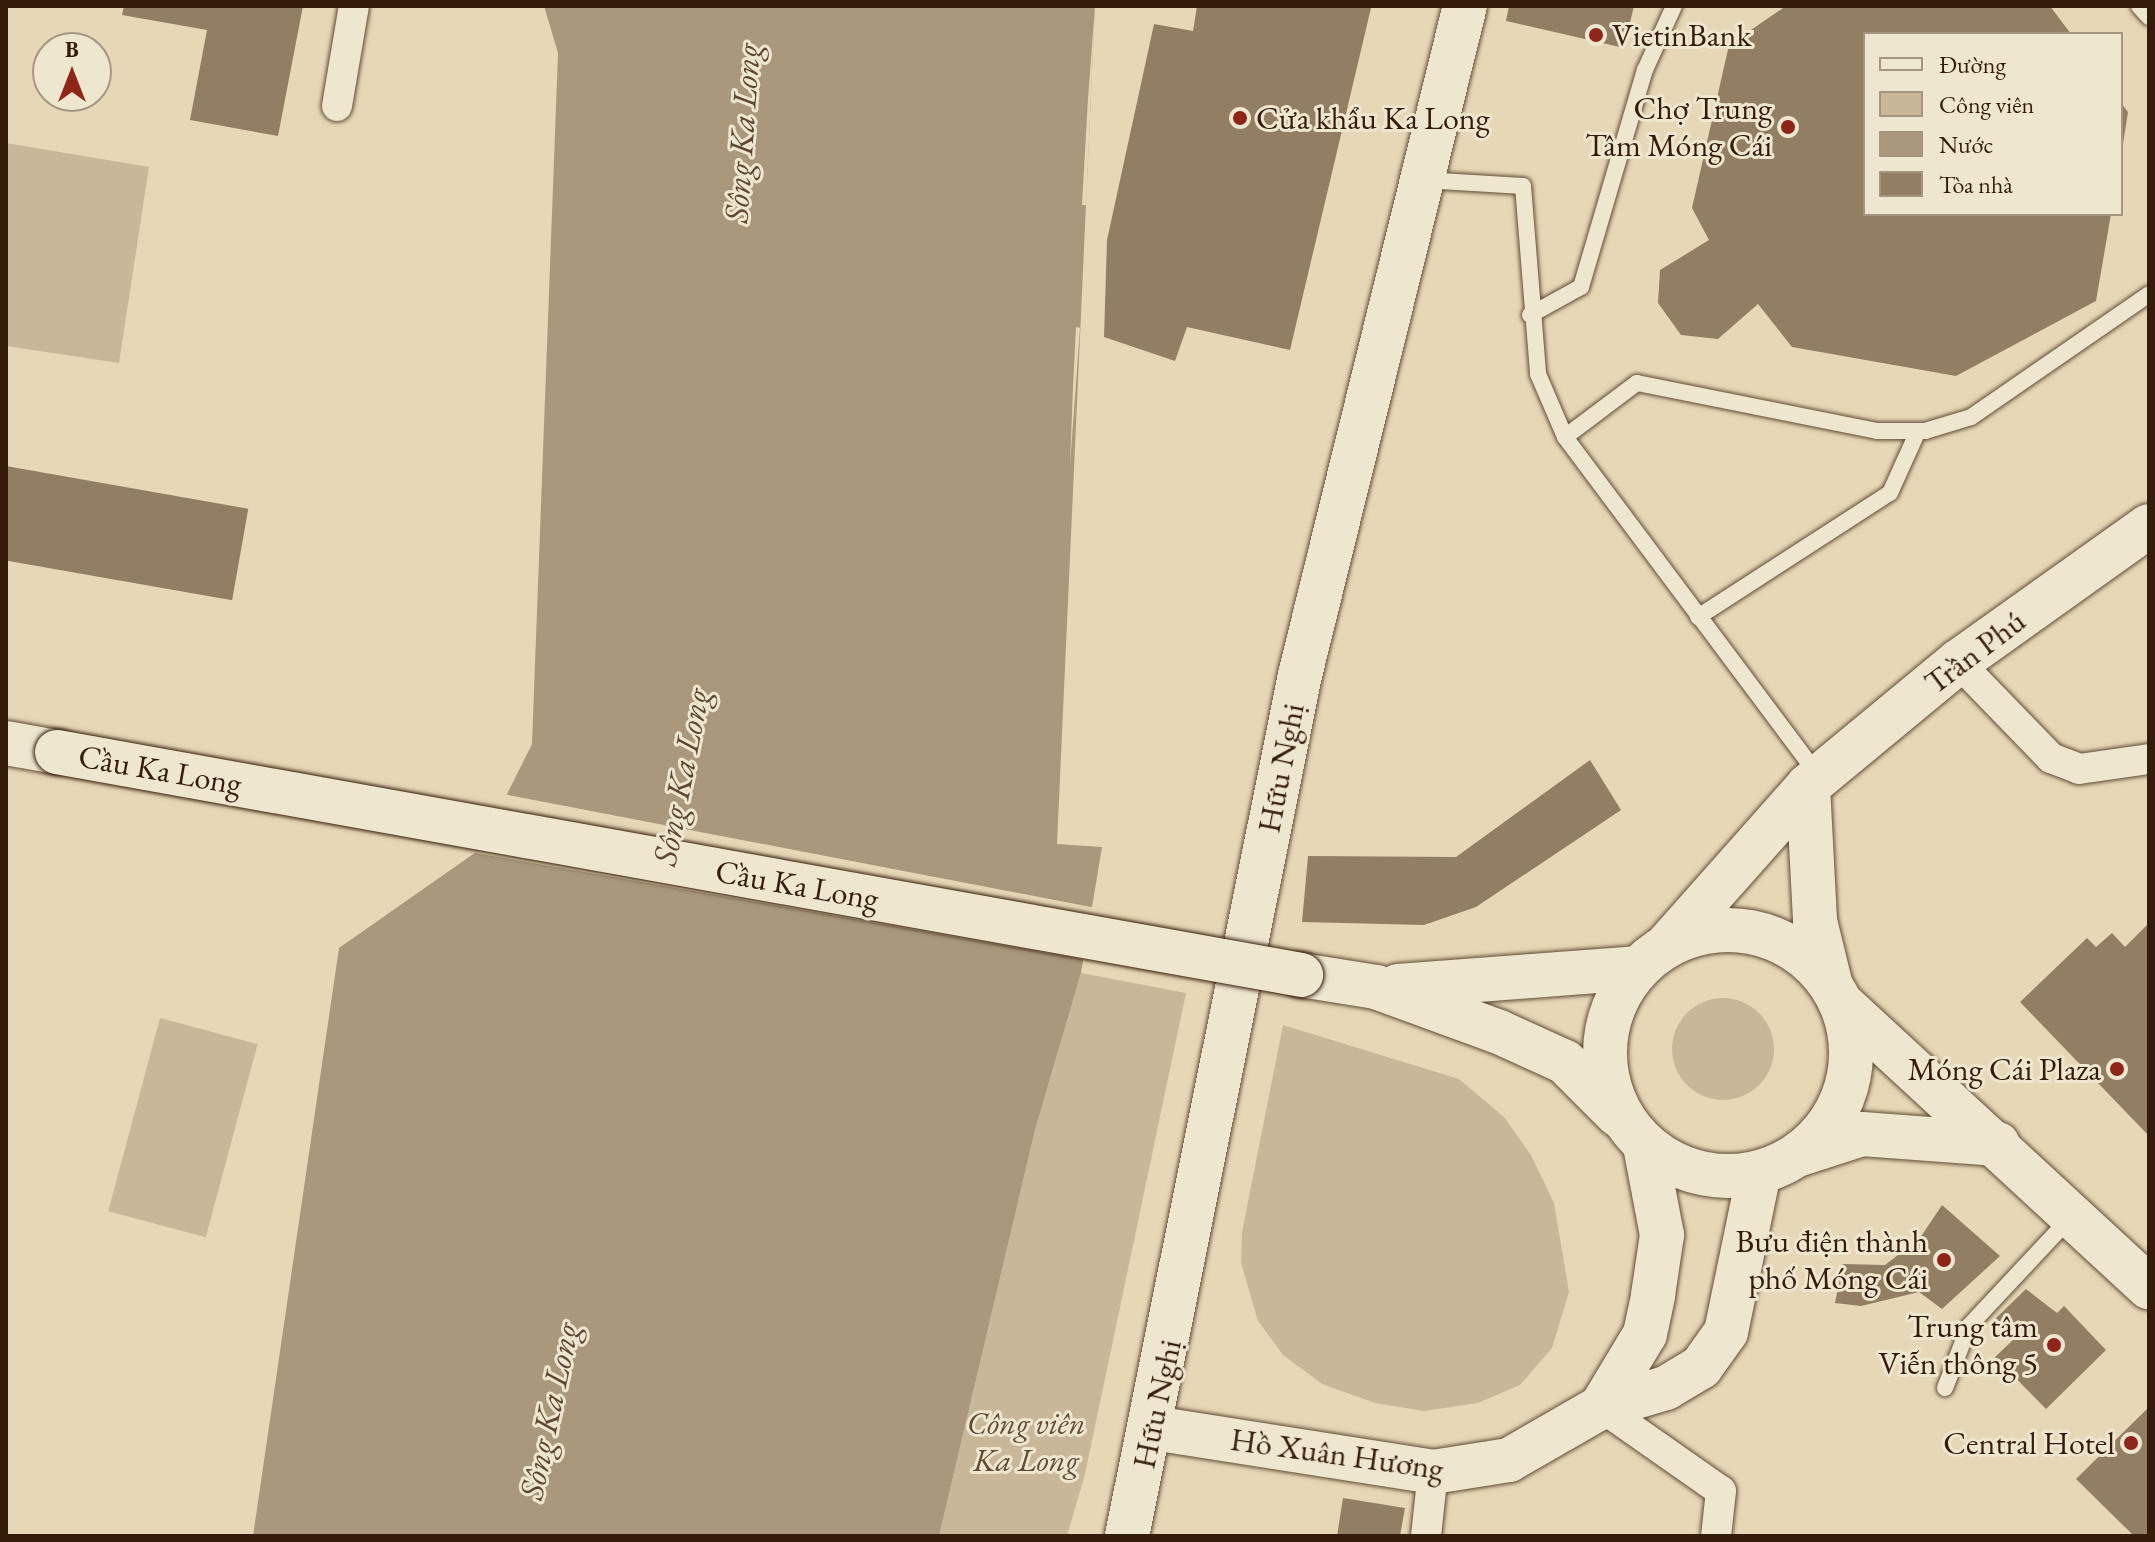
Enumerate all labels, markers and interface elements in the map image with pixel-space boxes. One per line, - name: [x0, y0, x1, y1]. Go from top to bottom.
- place label: VietinBank: [1612, 16, 1751, 54]
- marker: VietinBank: [1587, 26, 1605, 44]
- north arrow: [32, 32, 112, 112]
- legend: [1863, 32, 2123, 216]
- text: B: [65, 35, 79, 64]
- water label: Sông Ka Long: [715, 42, 769, 224]
- text: Đường: [1939, 49, 2006, 80]
- text: Công viên: [1939, 89, 2034, 120]
- place label: Chợ Trung Tâm Móng Cái: [1585, 90, 1772, 165]
- place label: Cửa khẩu Ka Long: [1256, 99, 1490, 137]
- marker: Cửa khẩu Ka Long: [1231, 109, 1249, 127]
- marker: Chợ Trung Tâm Móng Cái: [1779, 118, 1797, 136]
- text: Nước: [1939, 129, 1993, 160]
- text: Tòa nhà: [1939, 169, 2013, 200]
- street label: Trần Phú: [1917, 602, 2033, 702]
- water label: Sông Ka Long: [644, 685, 718, 869]
- street label: Hữu Nghị: [1250, 700, 1312, 836]
- street label: Cầu Ka Long: [75, 737, 245, 803]
- street label: Cầu Ka Long: [712, 852, 882, 918]
- place label: Móng Cái Plaza: [1908, 1050, 2101, 1088]
- marker: Móng Cái Plaza: [2108, 1060, 2126, 1078]
- place label: Bưu điện thành phố Móng Cái: [1736, 1223, 1928, 1298]
- marker: Bưu điện thành phố Móng Cái: [1935, 1251, 1953, 1269]
- place label: Trung tâm Viễn thông 5: [1879, 1308, 2038, 1383]
- water label: Sông Ka Long: [510, 1319, 588, 1503]
- street label: Hữu Nghị: [1125, 1336, 1189, 1472]
- marker: Trung tâm Viễn thông 5: [2045, 1336, 2063, 1354]
- park label: Công viên Ka Long: [967, 1405, 1085, 1480]
- street label: Hồ Xuân Hương: [1228, 1420, 1446, 1488]
- place label: Central Hotel: [1943, 1424, 2115, 1462]
- marker: Central Hotel: [2122, 1434, 2140, 1452]

